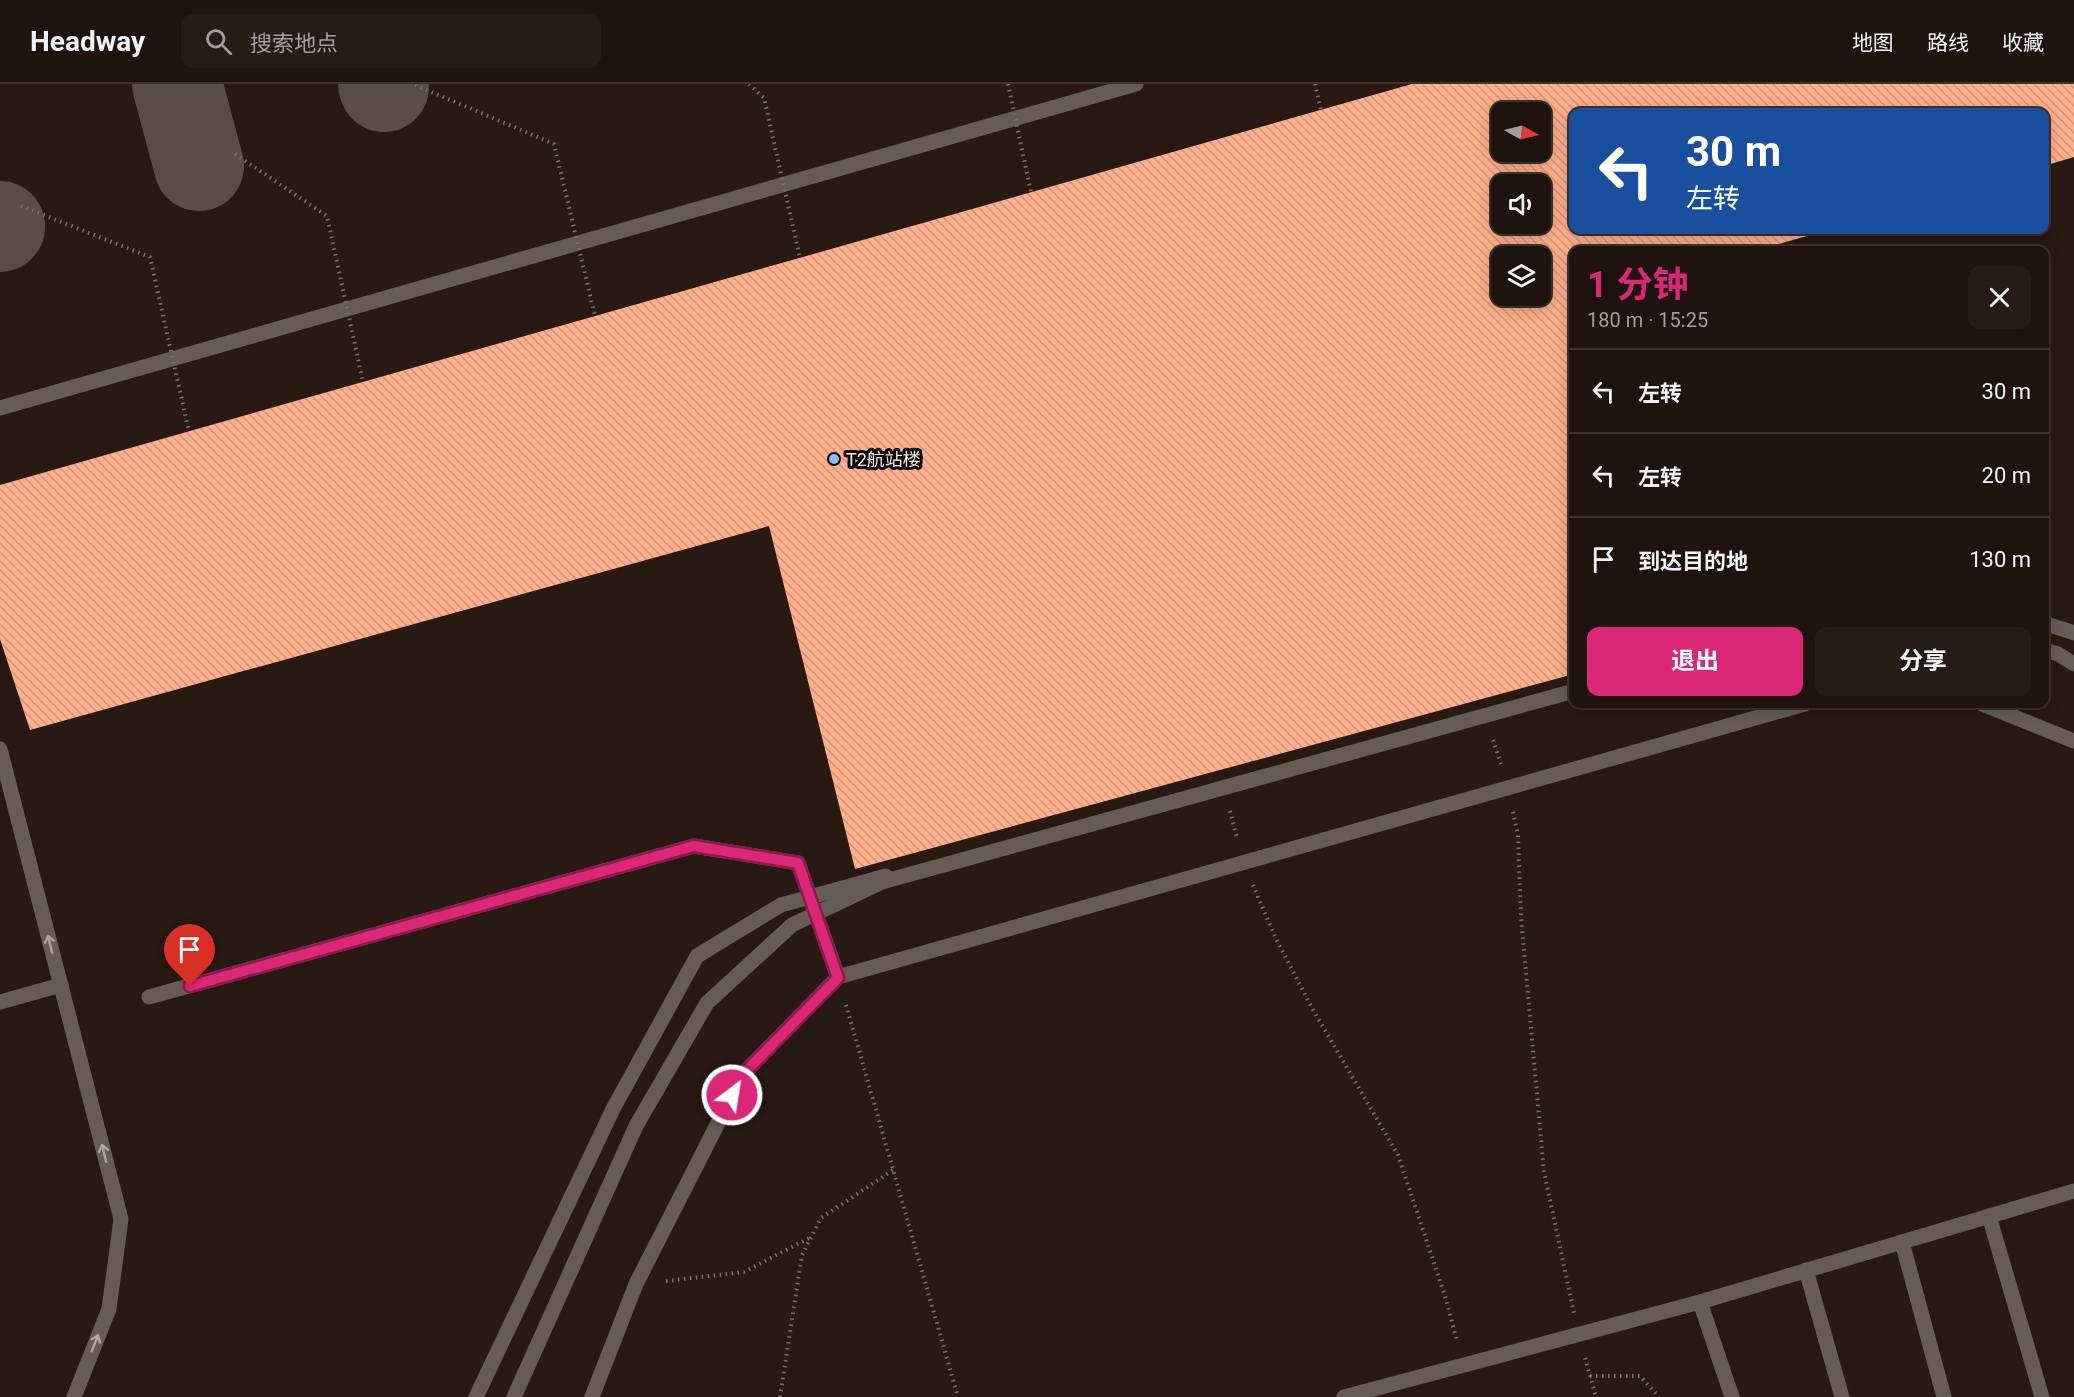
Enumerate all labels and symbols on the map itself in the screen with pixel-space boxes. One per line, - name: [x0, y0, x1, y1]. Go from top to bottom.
- north arrow: [1491, 102, 1551, 162]
- place label: T2航站楼: [846, 449, 921, 470]
- marker: T2航站楼: [827, 452, 841, 466]
- pin: [164, 924, 215, 986]
- one-way arrow: [44, 935, 56, 954]
- position arrow: [700, 1063, 764, 1127]
- one-way arrow: [98, 1144, 110, 1163]
- one-way arrow: [91, 1334, 102, 1352]

